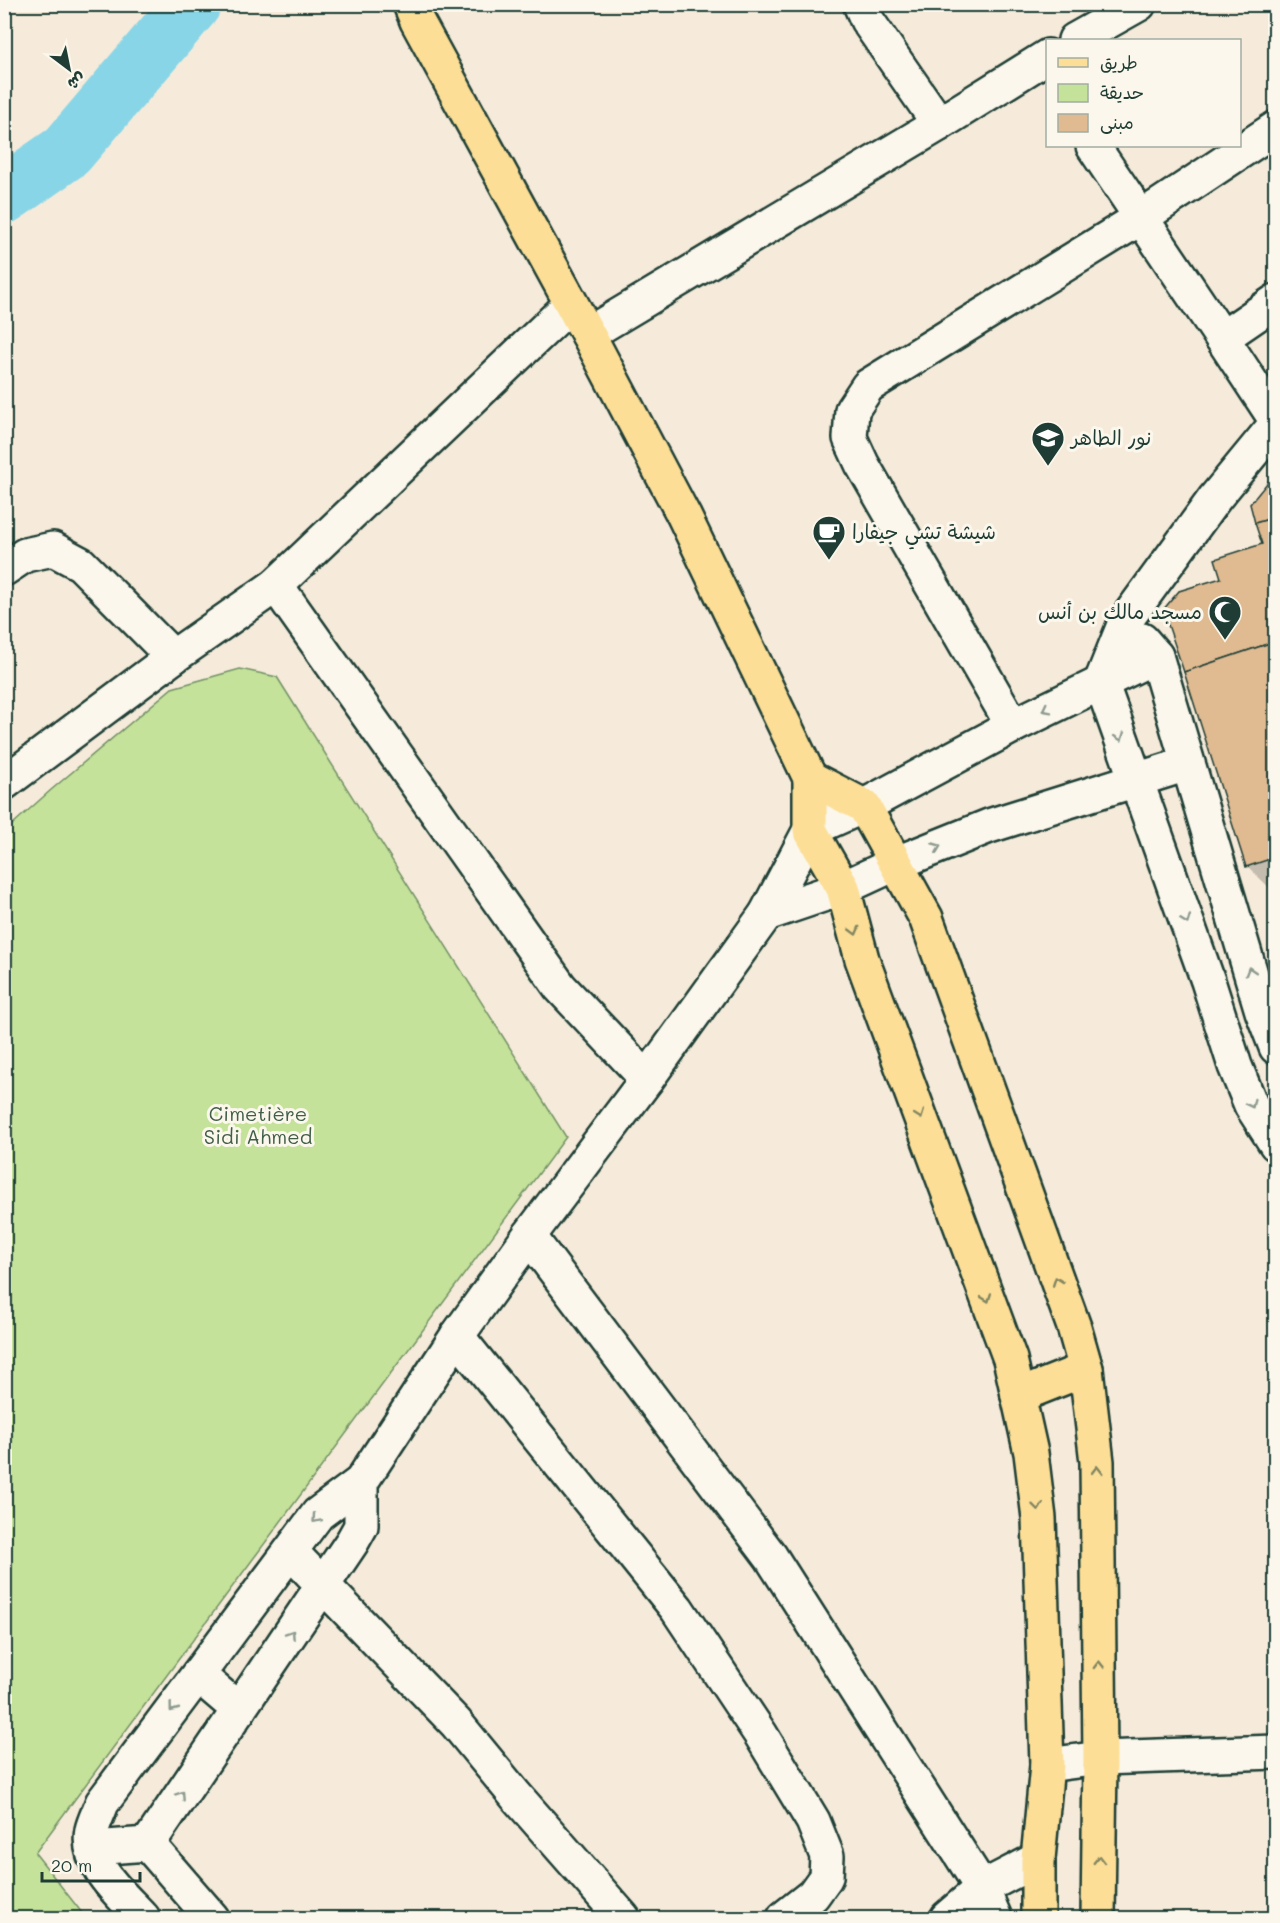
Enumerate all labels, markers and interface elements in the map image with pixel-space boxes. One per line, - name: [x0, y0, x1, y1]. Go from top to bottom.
- north arrow: [39, 39, 99, 99]
- legend: [1046, 39, 1241, 147]
- text: طريق: [1100, 50, 1138, 74]
- text: ش: [64, 69, 90, 96]
- text: حديقة: [1100, 80, 1144, 104]
- text: مبنى: [1100, 110, 1134, 134]
- school or university icon: نور الطاهر: [1030, 420, 1066, 467]
- place label: نور الطاهر: [1069, 424, 1151, 450]
- cafe icon: شيشة تشي جيفارا: [811, 514, 847, 561]
- place label: شيشة تشي جيفارا: [852, 518, 996, 550]
- mosque icon: مسجد مالك بن أنس: [1207, 594, 1243, 641]
- place label: مسجد مالك بن أنس: [1038, 598, 1202, 624]
- one-way arrow: [1042, 702, 1053, 713]
- one-way arrow: [1113, 731, 1126, 742]
- one-way arrow: [932, 841, 942, 854]
- one-way arrow: [1179, 914, 1192, 925]
- one-way arrow: [848, 925, 860, 936]
- one-way arrow: [1245, 966, 1257, 977]
- one-way arrow: [1244, 1097, 1256, 1108]
- park label: Cimetière Sidi Ahmed: [204, 1100, 312, 1149]
- one-way arrow: [912, 1109, 925, 1119]
- one-way arrow: [1051, 1276, 1064, 1286]
- one-way arrow: [980, 1292, 993, 1302]
- one-way arrow: [1091, 1466, 1103, 1475]
- one-way arrow: [1031, 1502, 1044, 1511]
- one-way arrow: [312, 1512, 323, 1523]
- one-way arrow: [284, 1630, 295, 1641]
- one-way arrow: [1093, 1661, 1105, 1670]
- one-way arrow: [169, 1702, 180, 1713]
- one-way arrow: [174, 1791, 185, 1802]
- scale bar: [42, 1845, 140, 1883]
- text: 20 m: [51, 1853, 92, 1877]
- one-way arrow: [1093, 1856, 1105, 1865]

